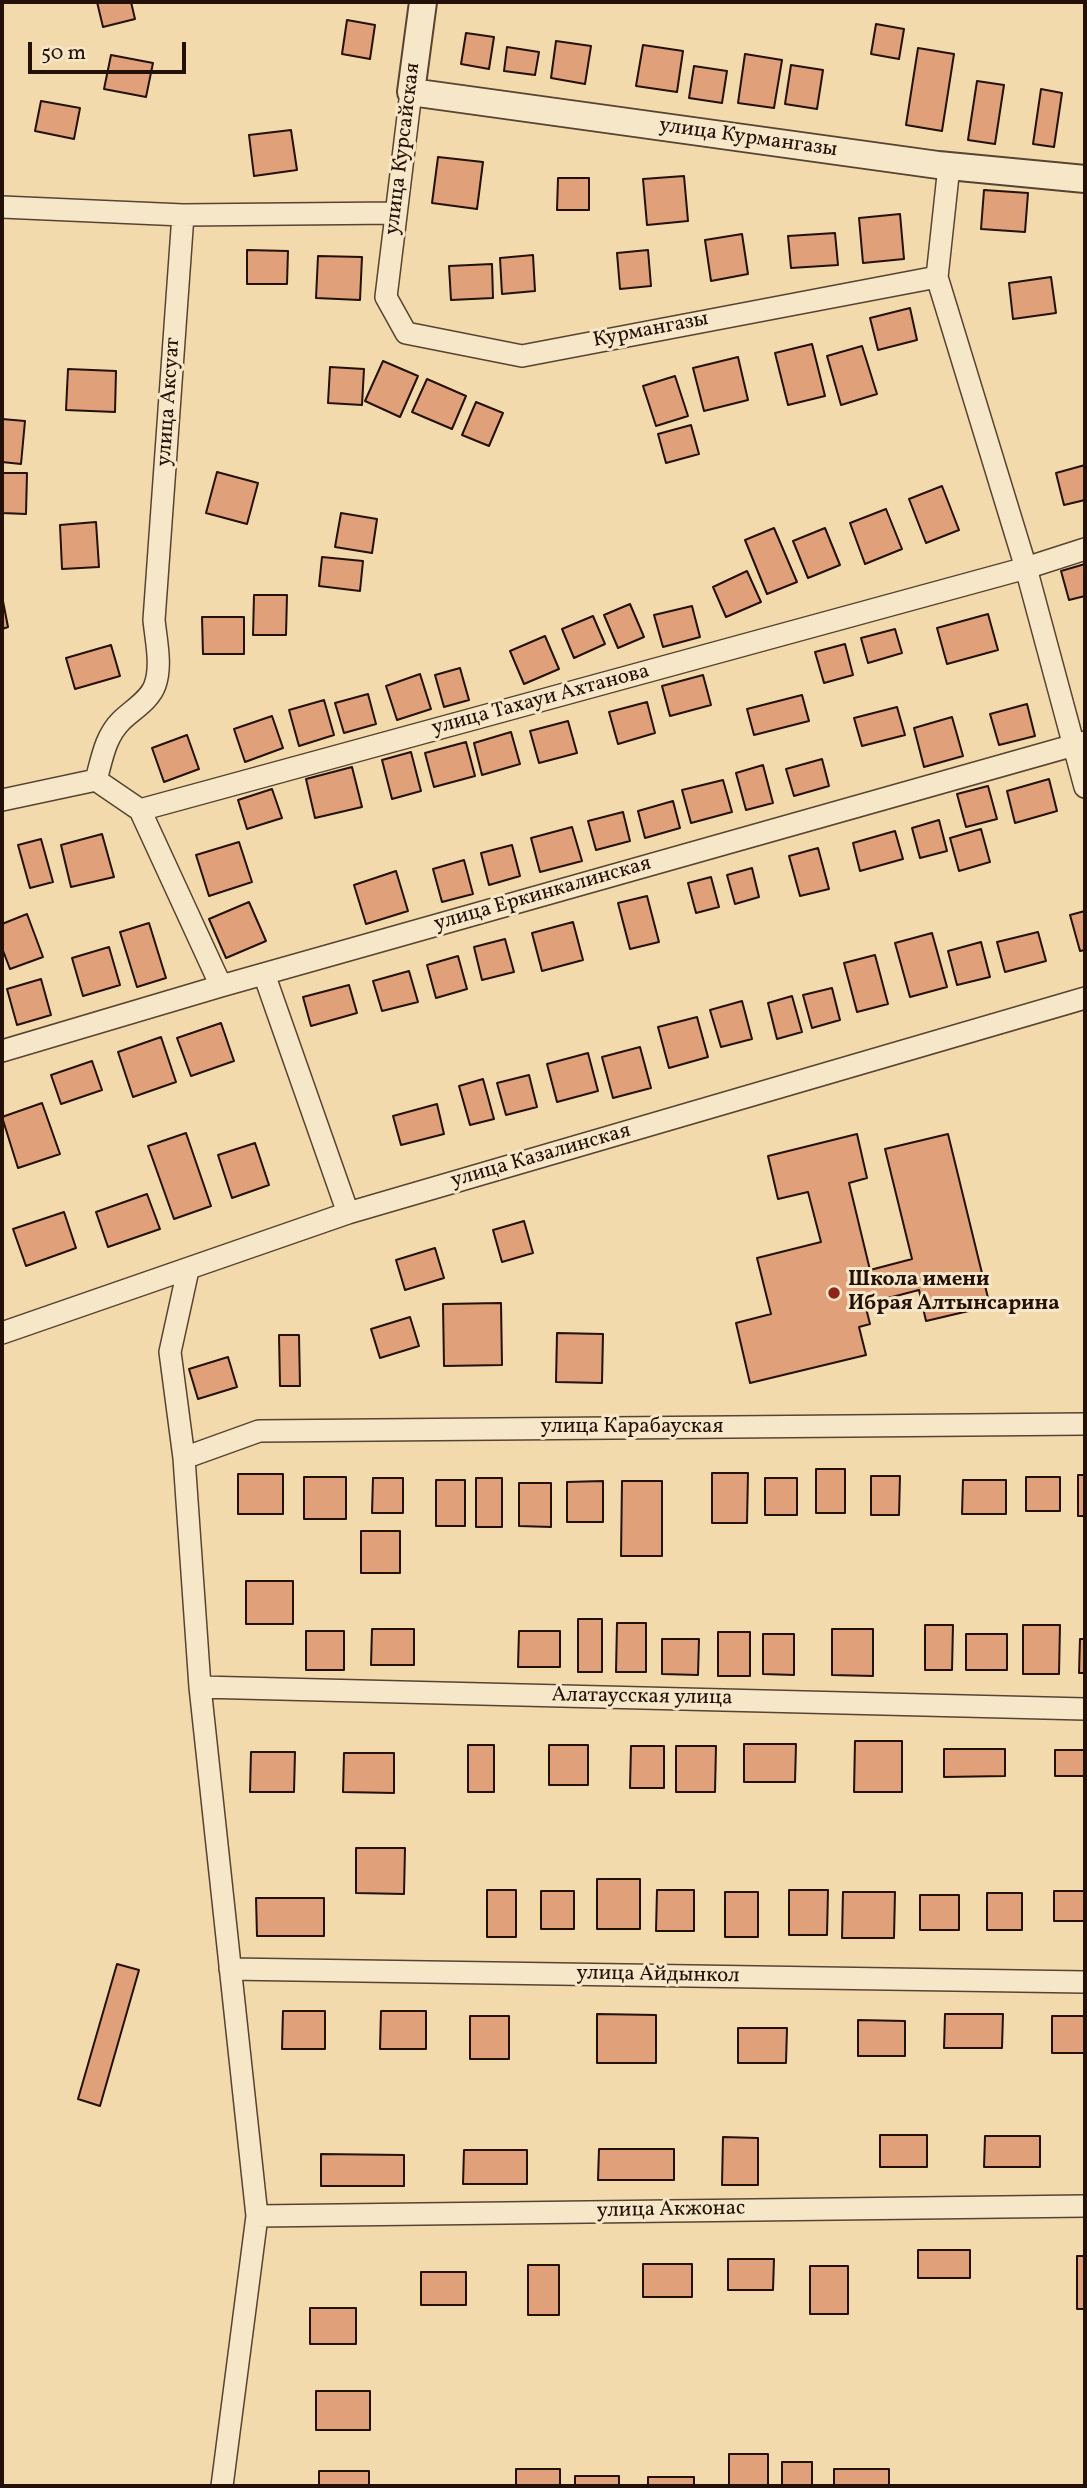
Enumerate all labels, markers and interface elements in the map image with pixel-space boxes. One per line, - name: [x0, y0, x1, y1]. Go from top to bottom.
- scale bar: [32, 28, 189, 72]
- text: 50 m: [41, 39, 86, 68]
- street label: улица Курсайская: [381, 61, 427, 237]
- street label: улица Курмангазы: [657, 114, 839, 164]
- street label: Курмангазы: [591, 307, 711, 355]
- street label: улица Аксуат: [153, 337, 187, 467]
- street label: улица Тахауи Ахтанова: [429, 660, 653, 742]
- street label: улица Еркинкалинская: [431, 852, 655, 938]
- street label: улица Казалинская: [448, 1119, 634, 1195]
- place label: Школа имени Ибрая Алтынсарина: [848, 1268, 1060, 1318]
- marker: Школа имени Ибрая Алтынсарина: [826, 1285, 842, 1301]
- street label: улица Карабауская: [541, 1415, 723, 1441]
- street label: Алатаусская улица: [551, 1684, 733, 1712]
- street label: улица Айдынкол: [576, 1962, 740, 1990]
- street label: улица Акжонас: [596, 2197, 746, 2225]

